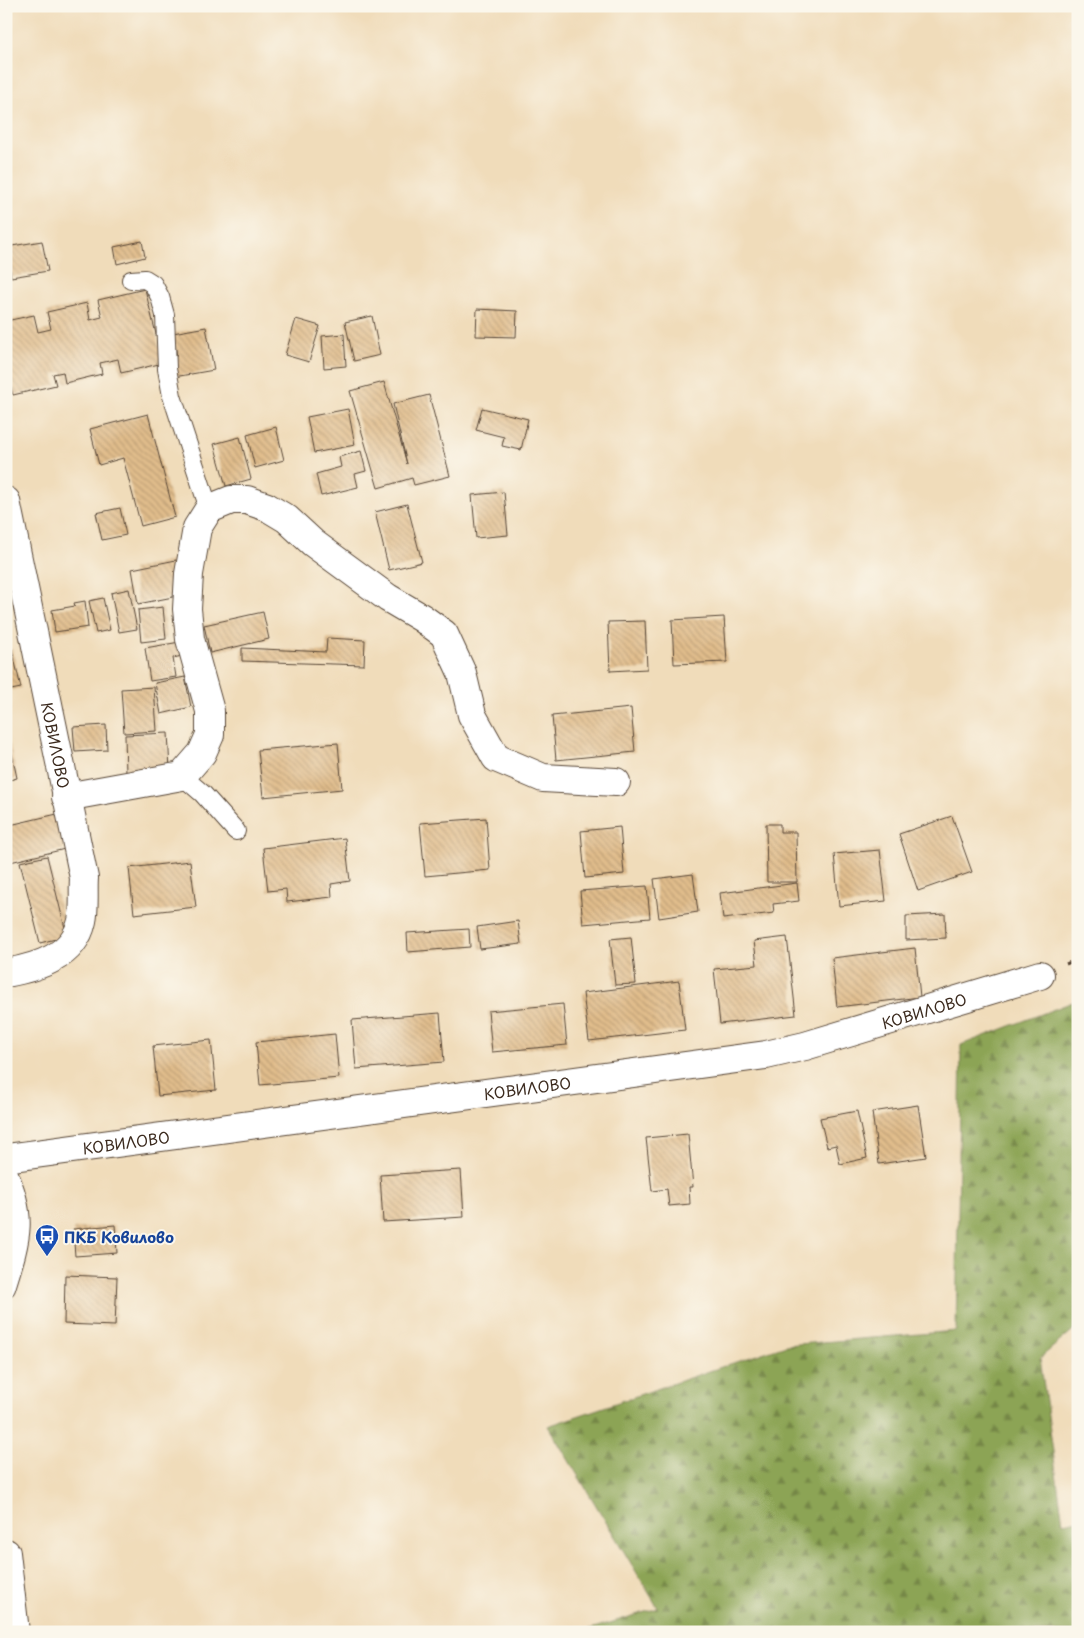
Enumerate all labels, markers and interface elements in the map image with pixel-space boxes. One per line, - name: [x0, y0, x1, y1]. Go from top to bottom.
- street label: КОВИЛОВО: [36, 699, 77, 790]
- street label: КОВИЛОВО: [878, 986, 969, 1034]
- street label: КОВИЛОВО: [482, 1070, 572, 1105]
- street label: КОВИЛОВО: [81, 1124, 171, 1159]
- bus stop icon: ПКБ Ковилово: [34, 1223, 60, 1257]
- place label: ПКБ Ковилово: [64, 1225, 174, 1248]

